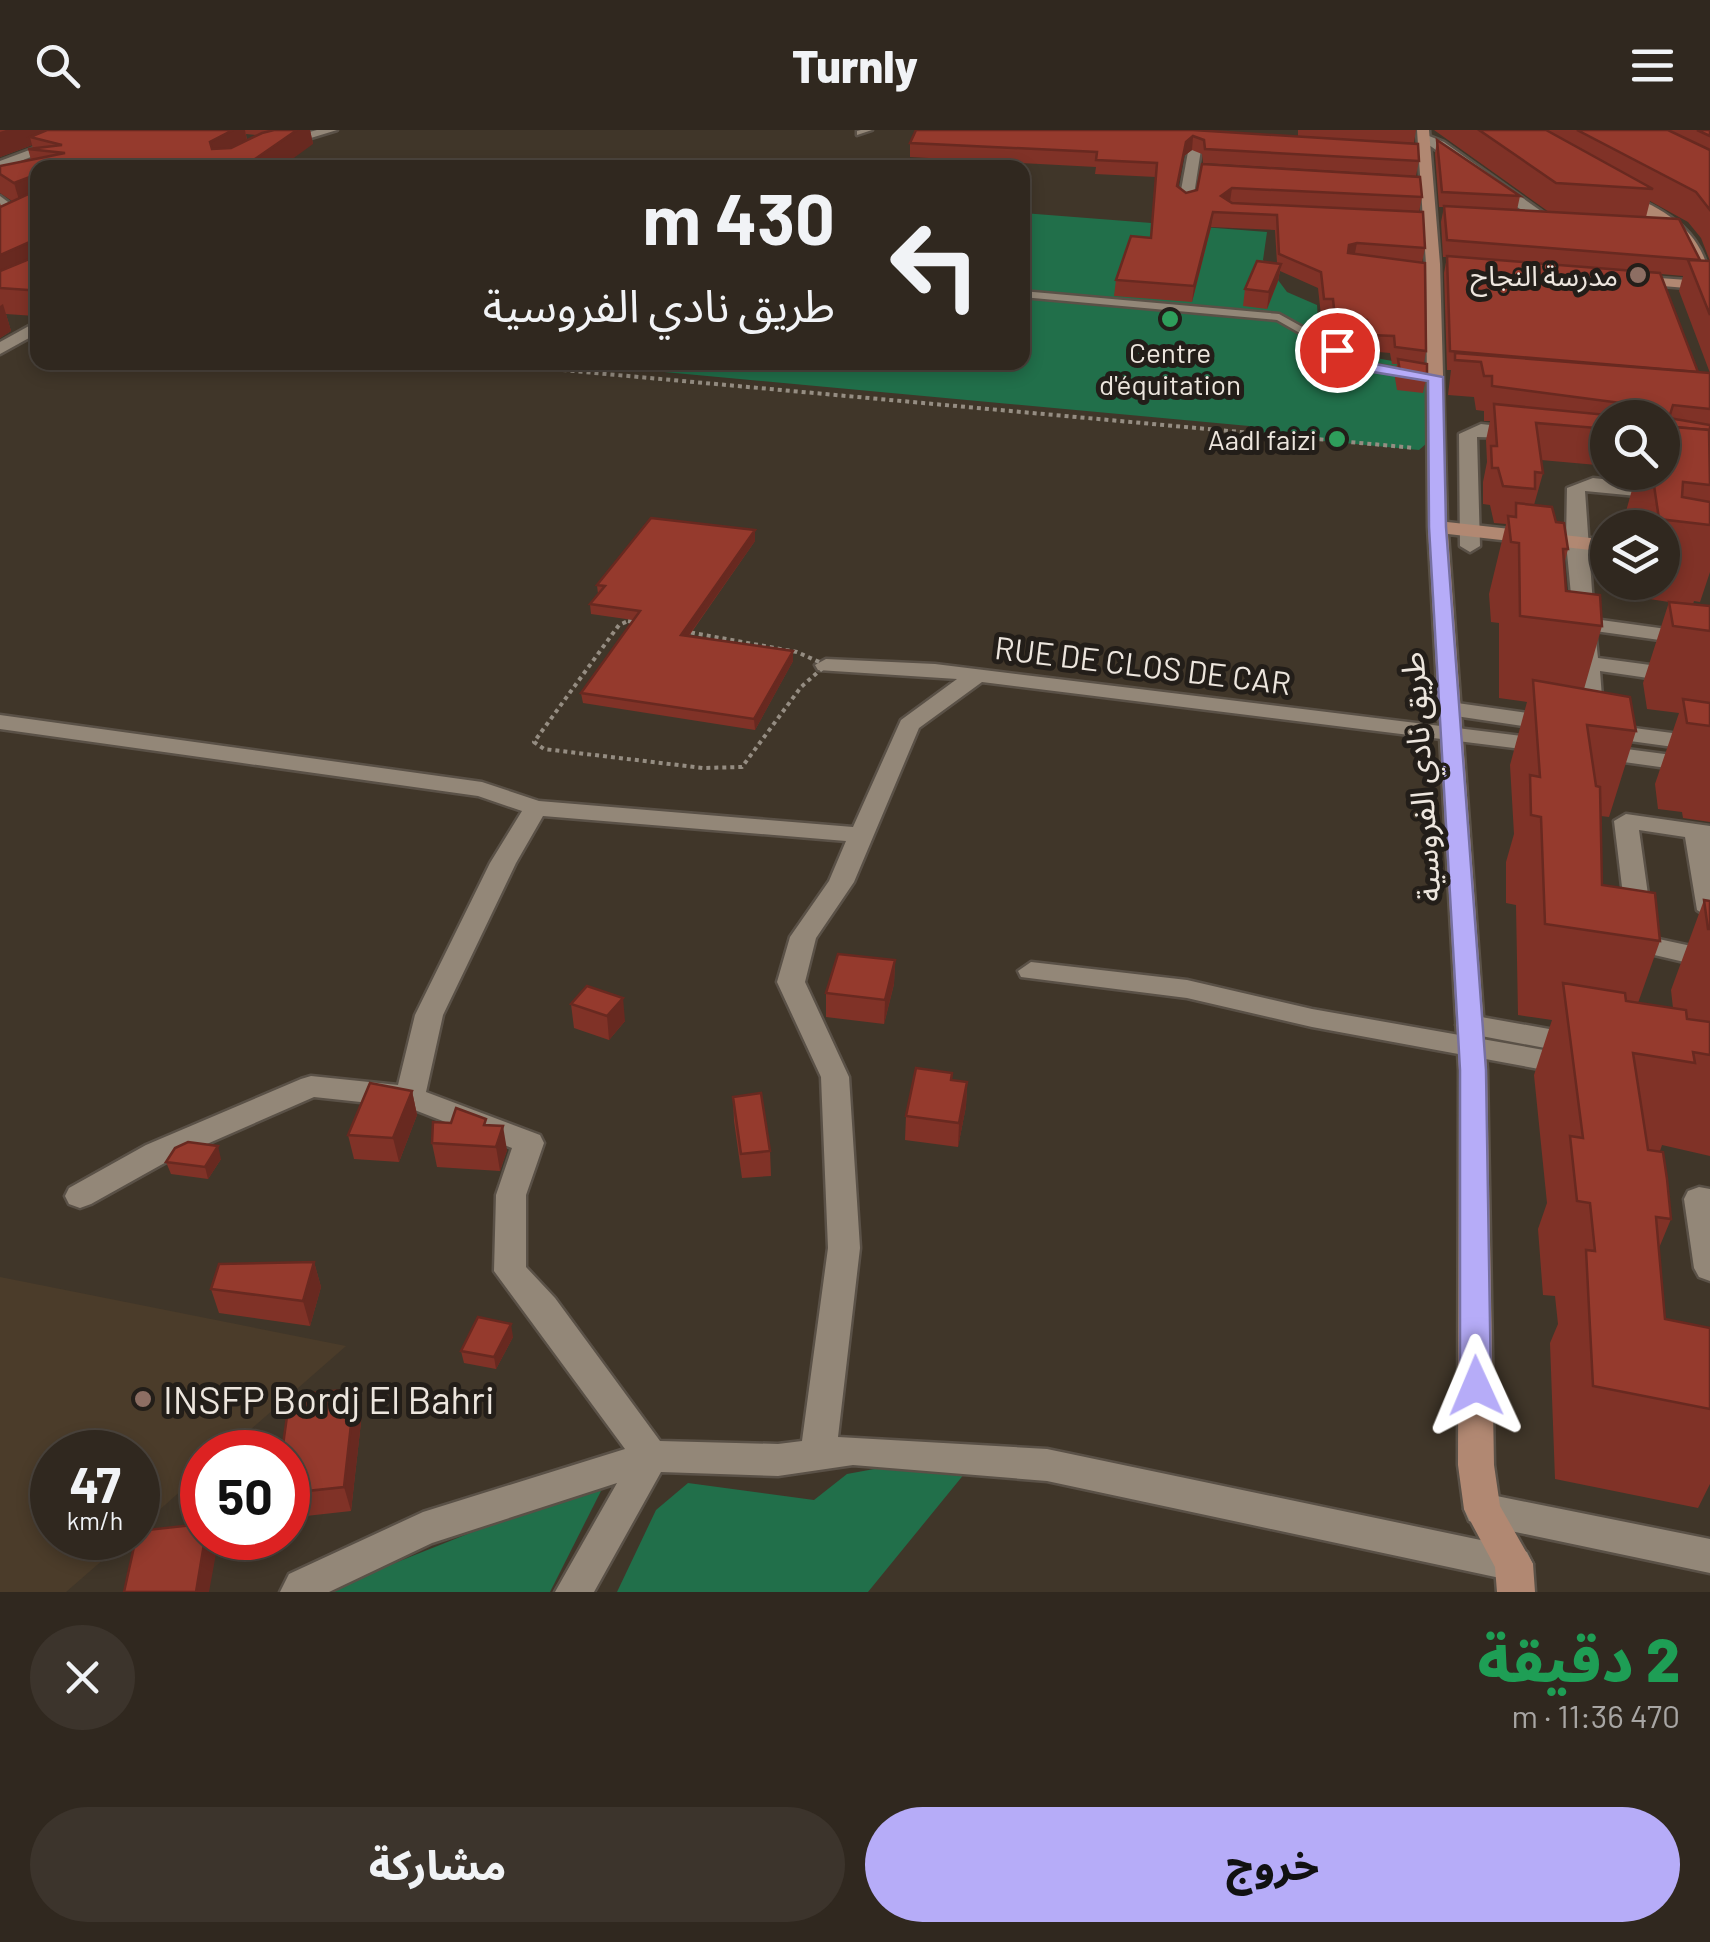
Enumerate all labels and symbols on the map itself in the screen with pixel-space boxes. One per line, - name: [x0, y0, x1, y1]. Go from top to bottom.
- place label: مدرسة النجاح: [1470, 258, 1618, 297]
- marker: مدرسة النجاح: [1627, 264, 1649, 286]
- marker: Centre d'équitation: [1159, 308, 1181, 330]
- pin: [1295, 308, 1380, 393]
- place label: Centre d'équitation: [1099, 335, 1241, 401]
- place label: Aadl faizi: [1208, 422, 1317, 456]
- marker: Aadl faizi: [1326, 428, 1348, 450]
- street label: RUE DE CLOS DE CAR: [993, 627, 1293, 701]
- street label: طريق نادي الفروسية: [1391, 650, 1454, 903]
- position arrow: [1424, 1334, 1528, 1438]
- place label: INSFP Bordj El Bahri: [163, 1376, 495, 1422]
- marker: INSFP Bordj El Bahri: [132, 1388, 154, 1410]
- speed limit sign: 50: [180, 1430, 310, 1560]

